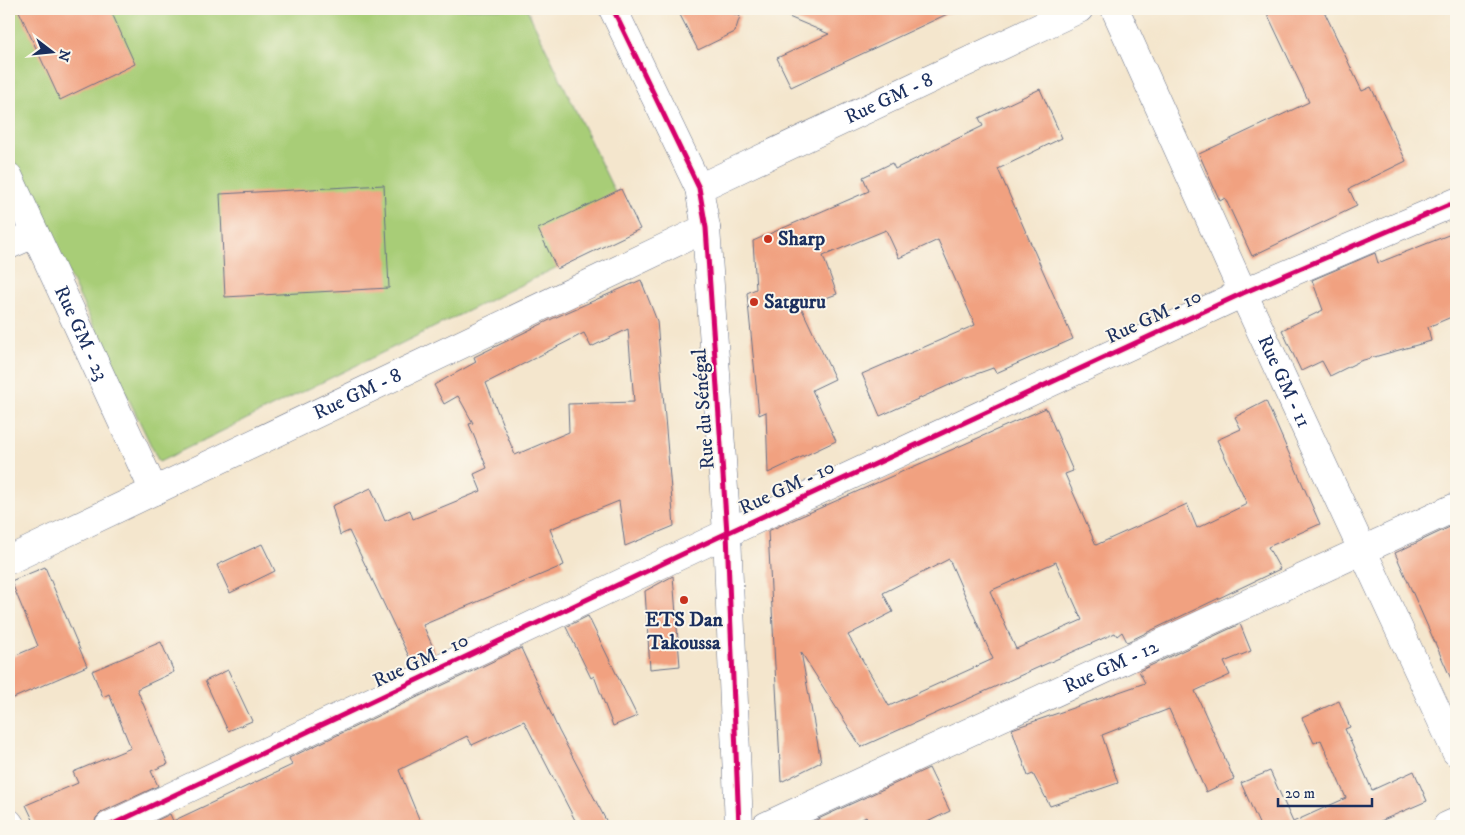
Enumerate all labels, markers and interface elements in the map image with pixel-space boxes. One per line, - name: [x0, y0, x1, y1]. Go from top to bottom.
- north arrow: [28, 28, 78, 78]
- text: N: [53, 47, 74, 64]
- street label: Rue GM - 8: [841, 67, 937, 130]
- place label: Sharp: [778, 227, 825, 252]
- marker: Sharp: [762, 233, 774, 245]
- street label: Rue GM - 23: [48, 282, 114, 385]
- street label: Rue GM - 10: [1102, 284, 1206, 350]
- place label: Satguru: [764, 290, 826, 315]
- marker: Satguru: [748, 296, 760, 308]
- street label: Rue GM - 11: [1252, 331, 1316, 432]
- street label: Rue du Sénégal: [687, 348, 721, 470]
- street label: Rue GM - 8: [309, 362, 406, 426]
- street label: Rue GM - 10: [735, 455, 839, 521]
- marker: ETS Dan Takoussa: [678, 594, 690, 606]
- place label: ETS Dan Takoussa: [645, 608, 724, 656]
- street label: Rue GM - 10: [369, 628, 473, 694]
- street label: Rue GM - 12: [1060, 634, 1162, 699]
- scale bar: [1278, 775, 1371, 807]
- text: 20 m: [1285, 784, 1315, 803]

